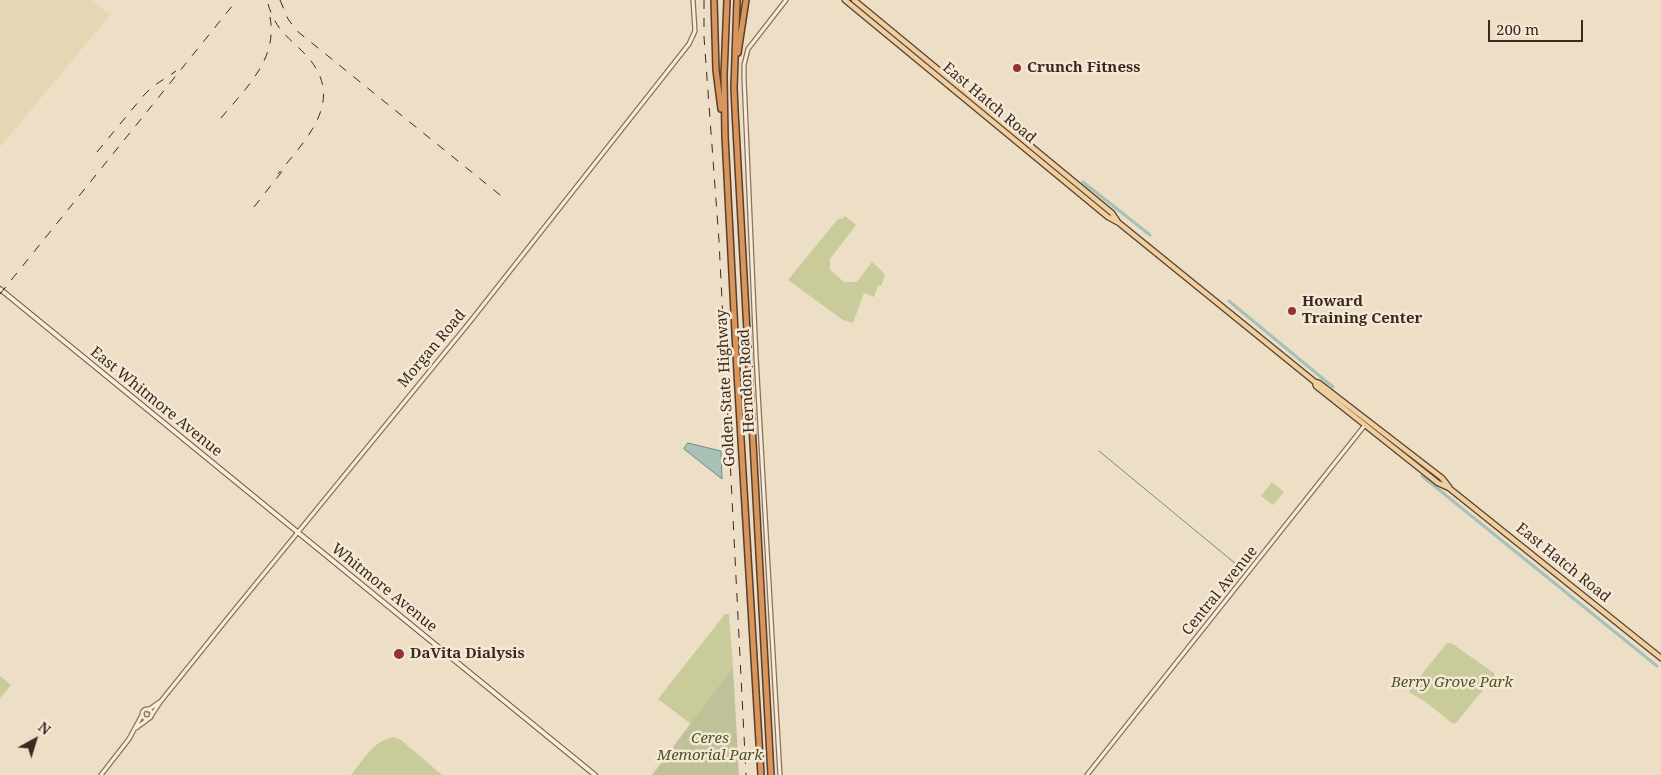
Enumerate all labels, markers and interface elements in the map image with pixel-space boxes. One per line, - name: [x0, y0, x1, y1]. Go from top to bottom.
- scale bar: [1491, 10, 1586, 42]
- text: 200 m: [1496, 19, 1539, 39]
- street label: East Hatch Road: [939, 59, 1039, 147]
- place label: Crunch Fitness: [1027, 59, 1140, 77]
- marker: Crunch Fitness: [1011, 62, 1023, 74]
- place label: Howard Training Center: [1302, 293, 1422, 328]
- marker: Howard Training Center: [1286, 305, 1298, 317]
- street label: Morgan Road: [394, 306, 470, 392]
- street label: Golden State Highway: [713, 309, 739, 467]
- street label: Herndon Road: [735, 328, 759, 434]
- street label: East Whitmore Avenue: [86, 343, 226, 461]
- street label: East Hatch Road: [1512, 519, 1614, 607]
- street label: Whitmore Avenue: [328, 540, 440, 636]
- street label: Central Avenue: [1179, 543, 1261, 639]
- place label: DaVita Dialysis: [410, 645, 525, 663]
- marker: DaVita Dialysis: [392, 647, 406, 661]
- park label: Berry Grove Park: [1391, 674, 1513, 692]
- north arrow: [10, 715, 60, 765]
- text: N: [34, 717, 55, 739]
- park label: Ceres Memorial Park: [657, 730, 763, 765]

